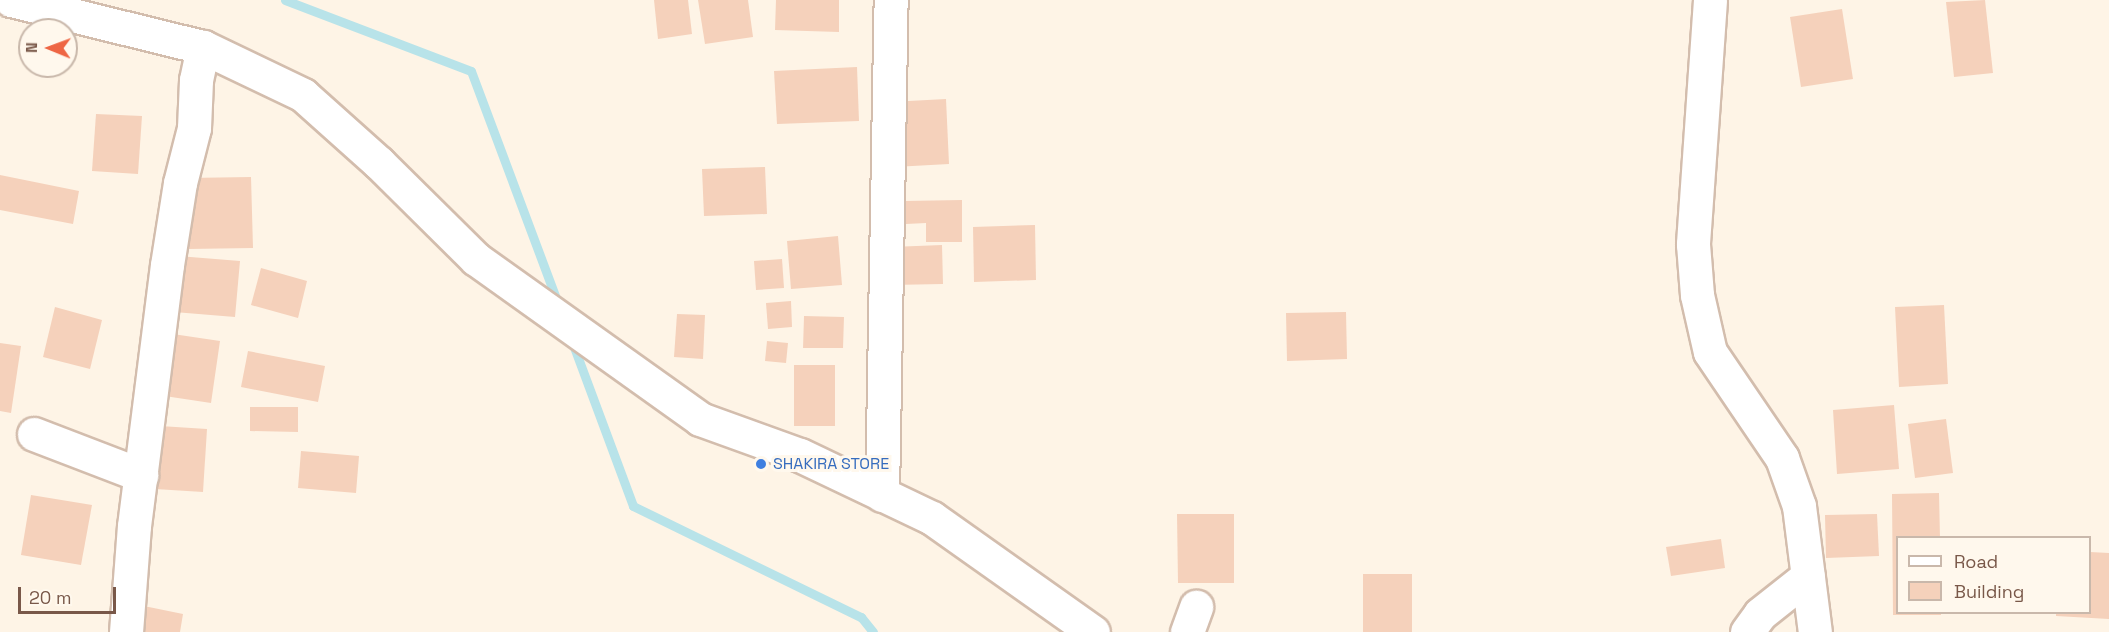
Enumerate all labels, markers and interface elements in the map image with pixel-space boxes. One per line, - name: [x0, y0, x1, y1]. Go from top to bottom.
- north arrow: [18, 18, 78, 78]
- text: N: [21, 42, 42, 53]
- place label: SHAKIRA STORE: [773, 454, 889, 474]
- marker: SHAKIRA STORE: [754, 457, 768, 471]
- legend: [1896, 536, 2091, 614]
- text: Road: [1954, 550, 1998, 573]
- scale bar: [21, 575, 118, 613]
- text: Building: [1954, 580, 2024, 603]
- text: 20 m: [29, 586, 72, 609]

